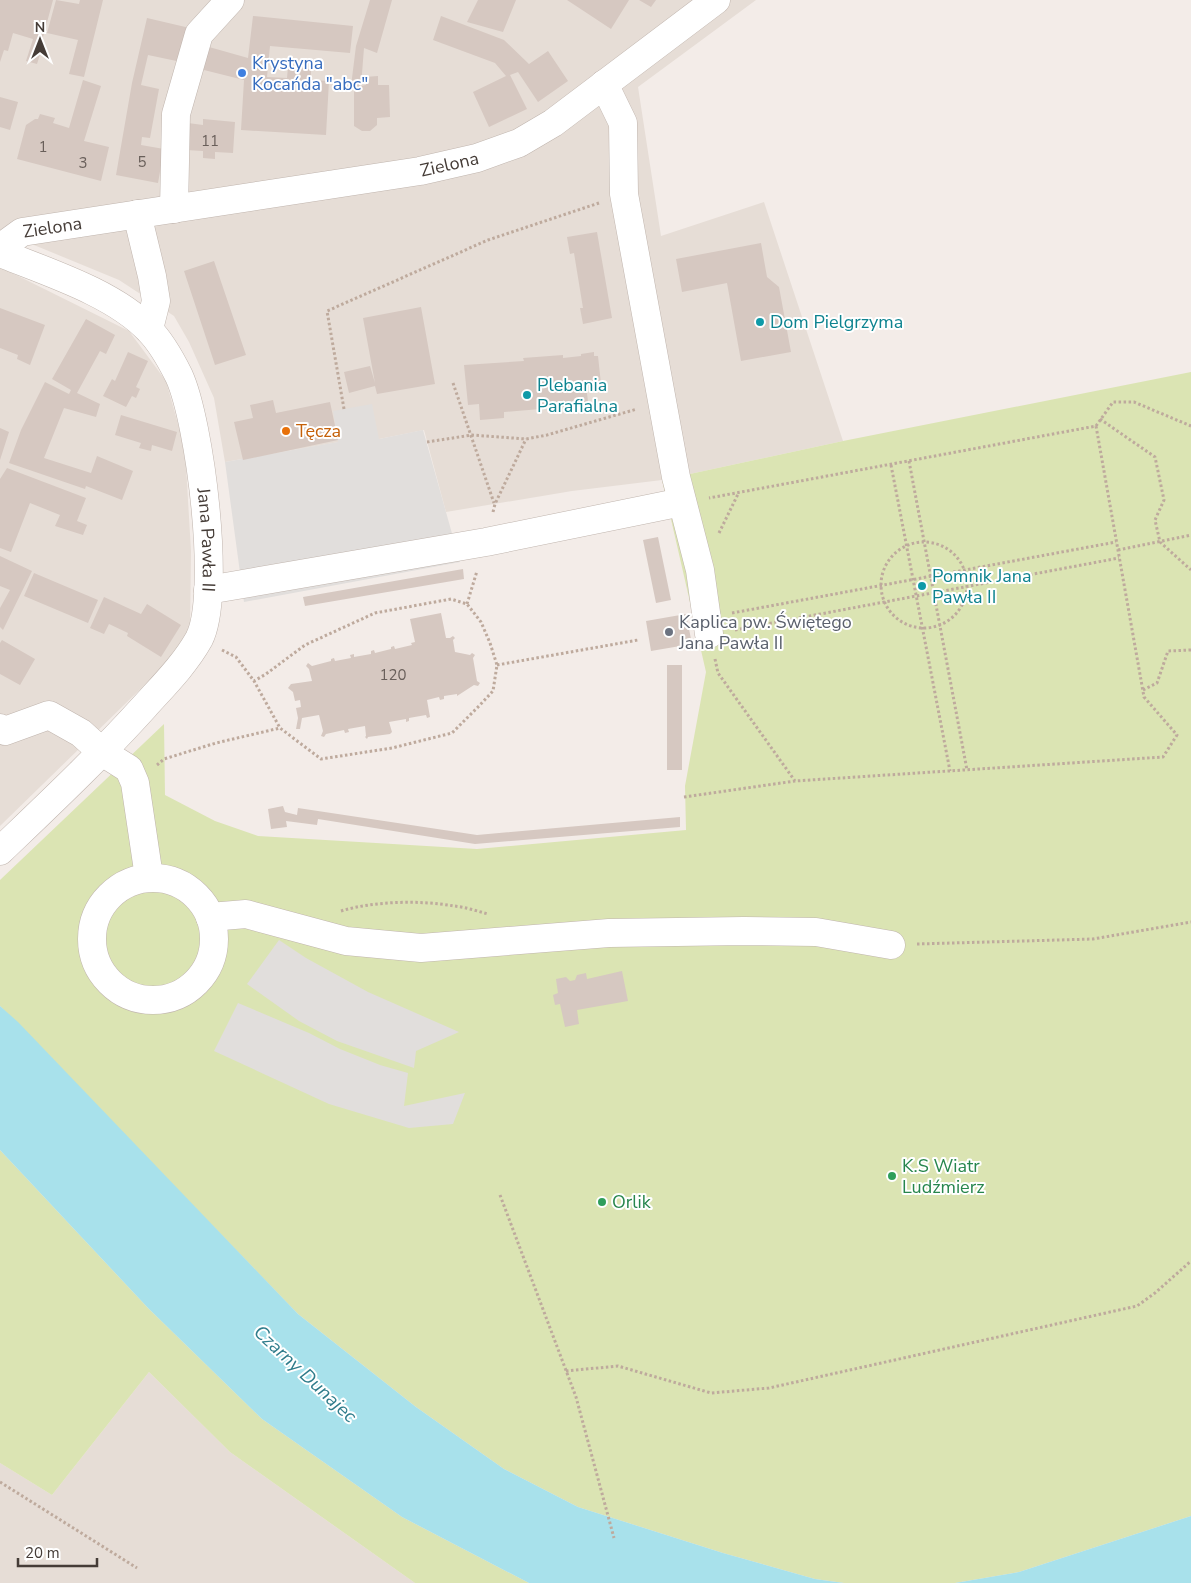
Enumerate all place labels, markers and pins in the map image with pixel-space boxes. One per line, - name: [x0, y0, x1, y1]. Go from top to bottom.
- place label: Krystyna Kocańda "abc": [252, 51, 368, 96]
- marker: Krystyna Kocańda "abc": [236, 67, 248, 79]
- place label: Dom Pielgrzyma: [770, 310, 903, 334]
- marker: Dom Pielgrzyma: [754, 316, 766, 328]
- place label: Plebania Parafialna: [537, 373, 618, 418]
- marker: Plebania Parafialna: [521, 389, 533, 401]
- place label: Tęcza: [296, 419, 341, 443]
- marker: Tęcza: [280, 425, 292, 437]
- place label: Pomnik Jana Pawła II: [932, 564, 1032, 609]
- marker: Pomnik Jana Pawła II: [916, 580, 928, 592]
- place label: Kaplica pw. Świętego Jana Pawła II: [678, 610, 852, 655]
- marker: Kaplica pw. Świętego Jana Pawła II: [663, 626, 675, 638]
- place label: K.S Wiatr Ludźmierz: [902, 1154, 985, 1199]
- marker: K.S Wiatr Ludźmierz: [886, 1170, 898, 1182]
- place label: Orlik: [612, 1190, 652, 1214]
- marker: Orlik: [596, 1196, 608, 1208]

